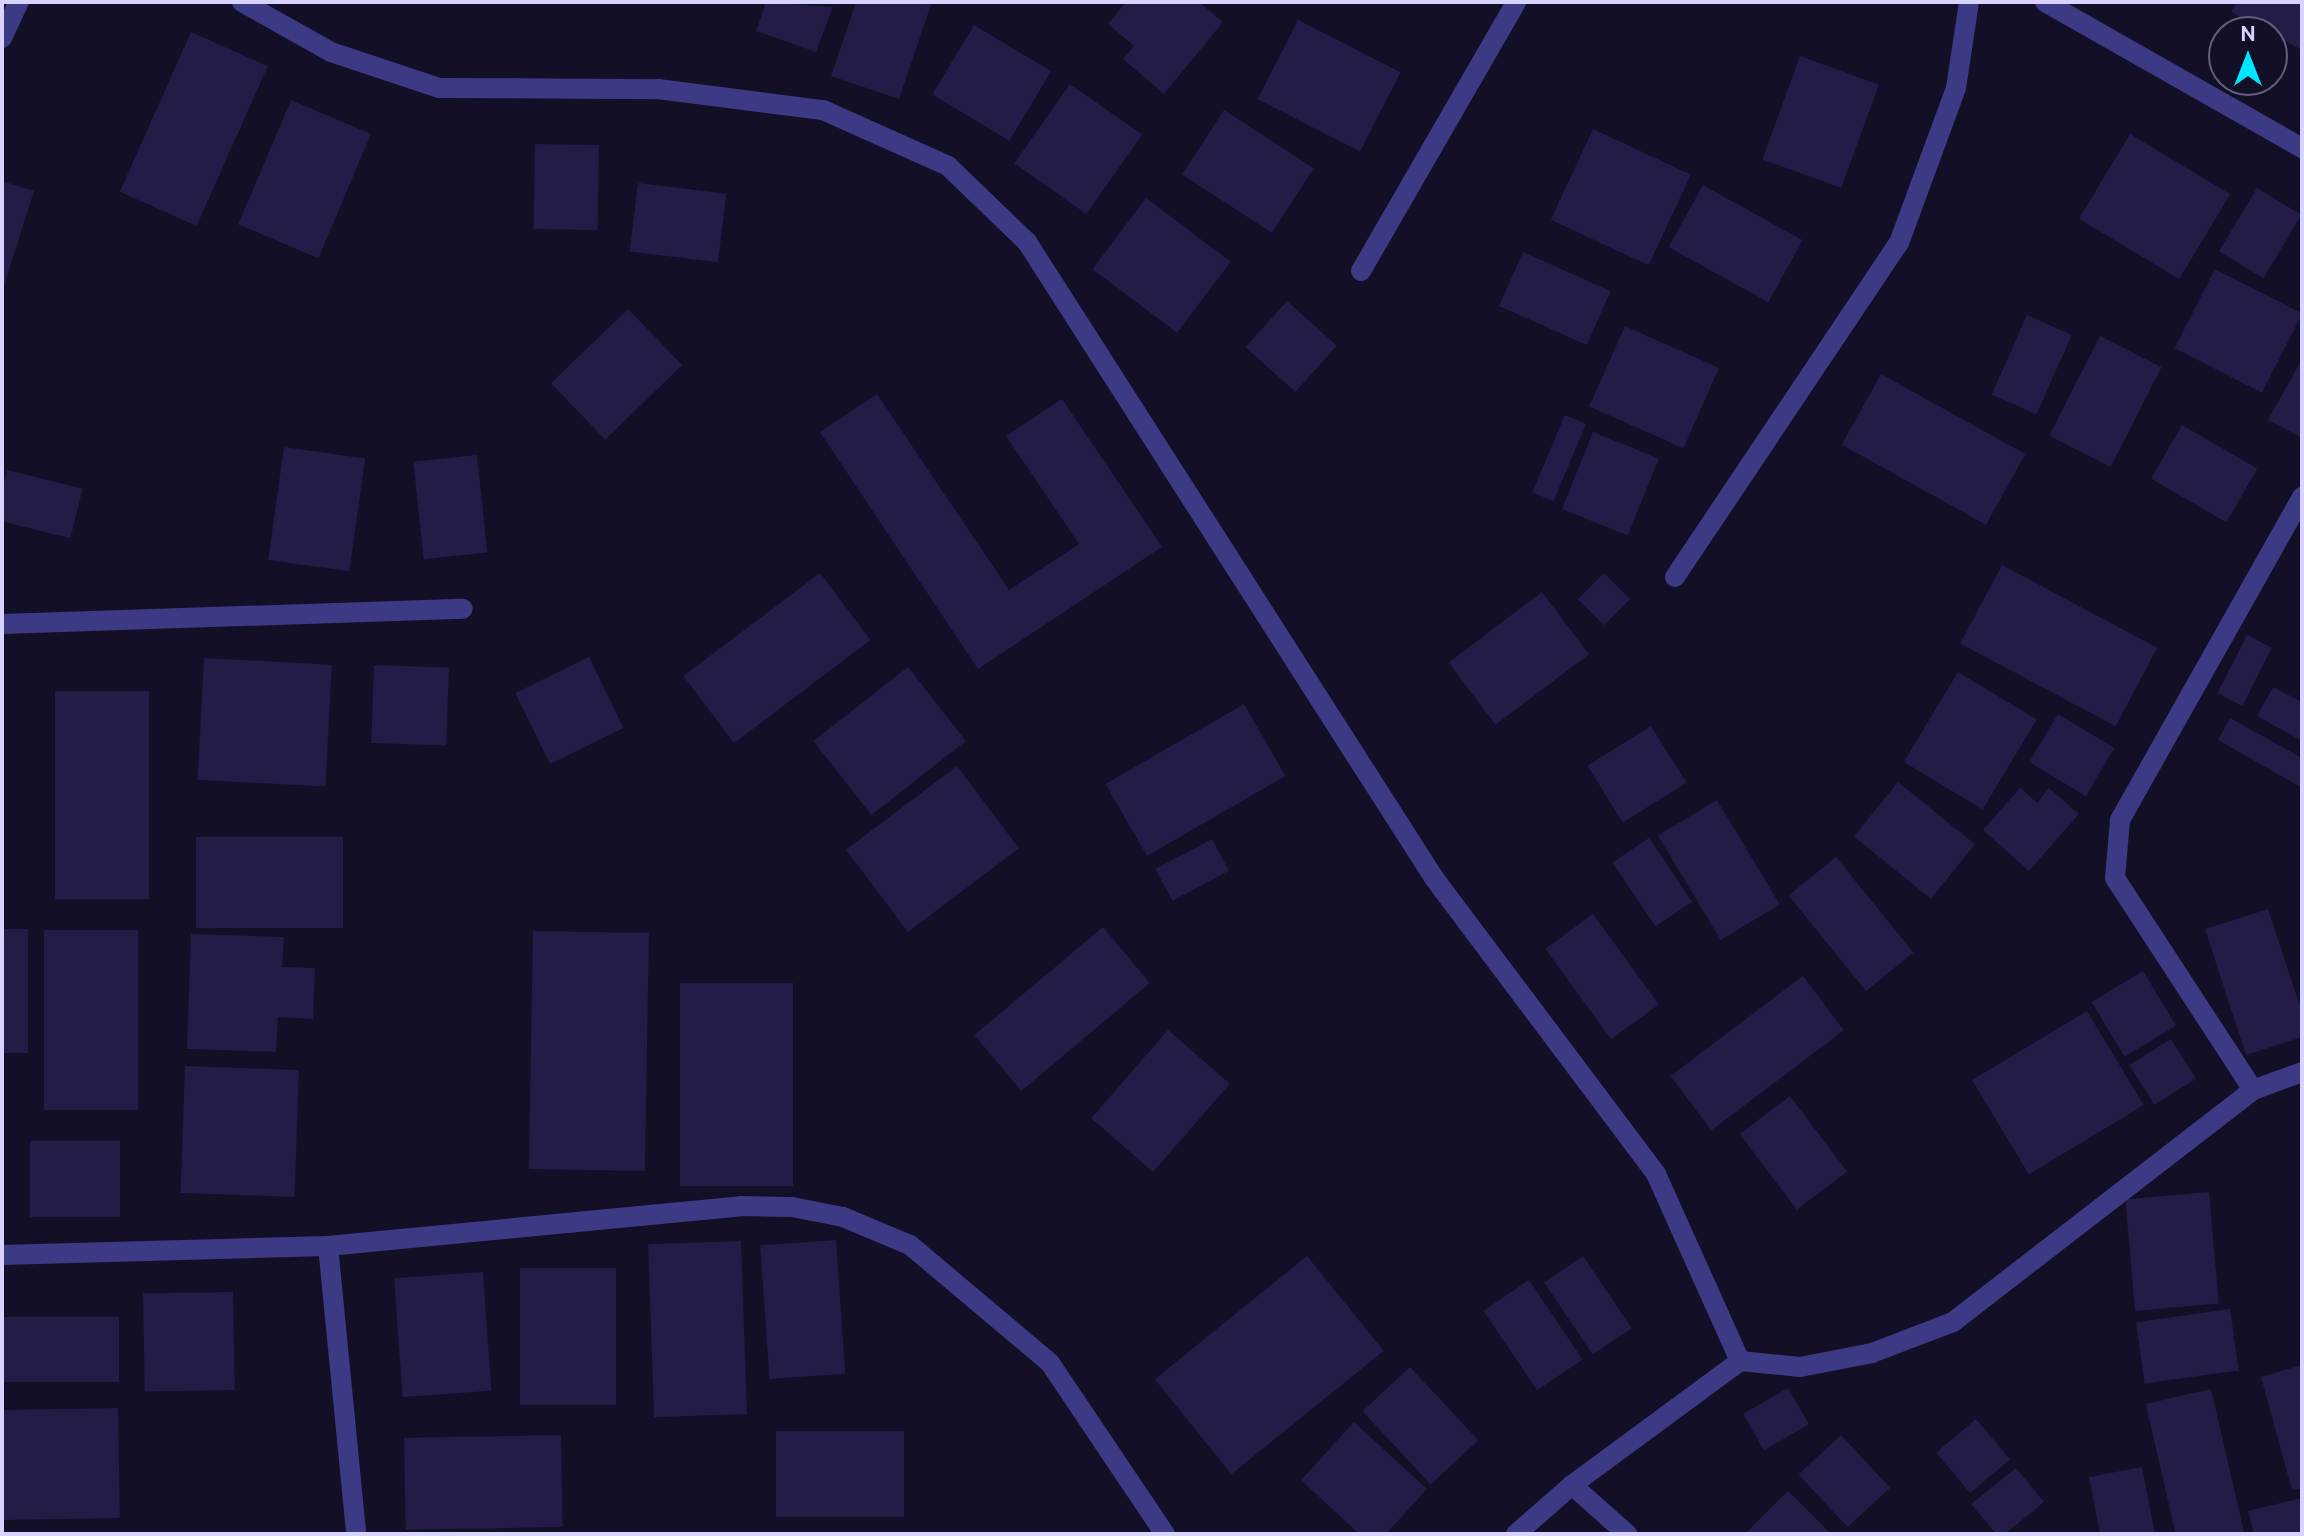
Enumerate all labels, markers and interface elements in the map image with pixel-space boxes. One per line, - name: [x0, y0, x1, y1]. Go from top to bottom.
- north arrow: [2208, 16, 2288, 96]
- text: N: [2240, 20, 2256, 47]

